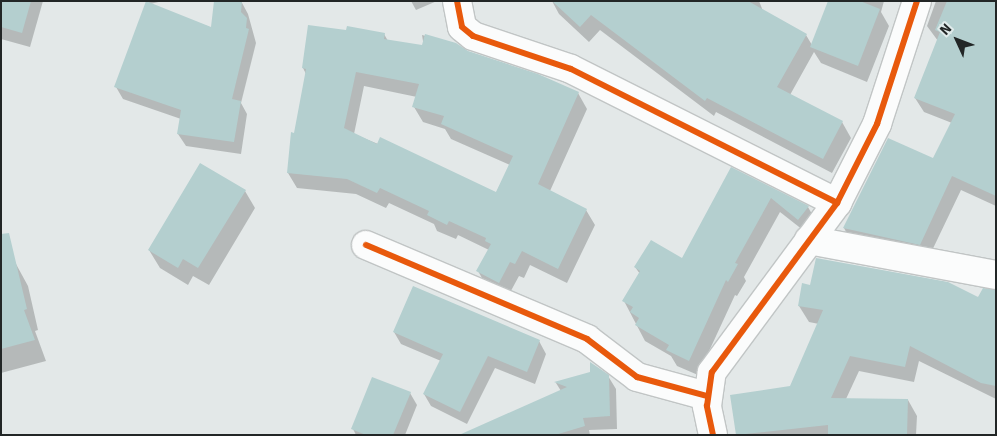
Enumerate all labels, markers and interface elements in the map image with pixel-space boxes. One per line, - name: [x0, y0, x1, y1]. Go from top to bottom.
- north arrow: [932, 15, 982, 65]
- text: N: [936, 20, 955, 39]

